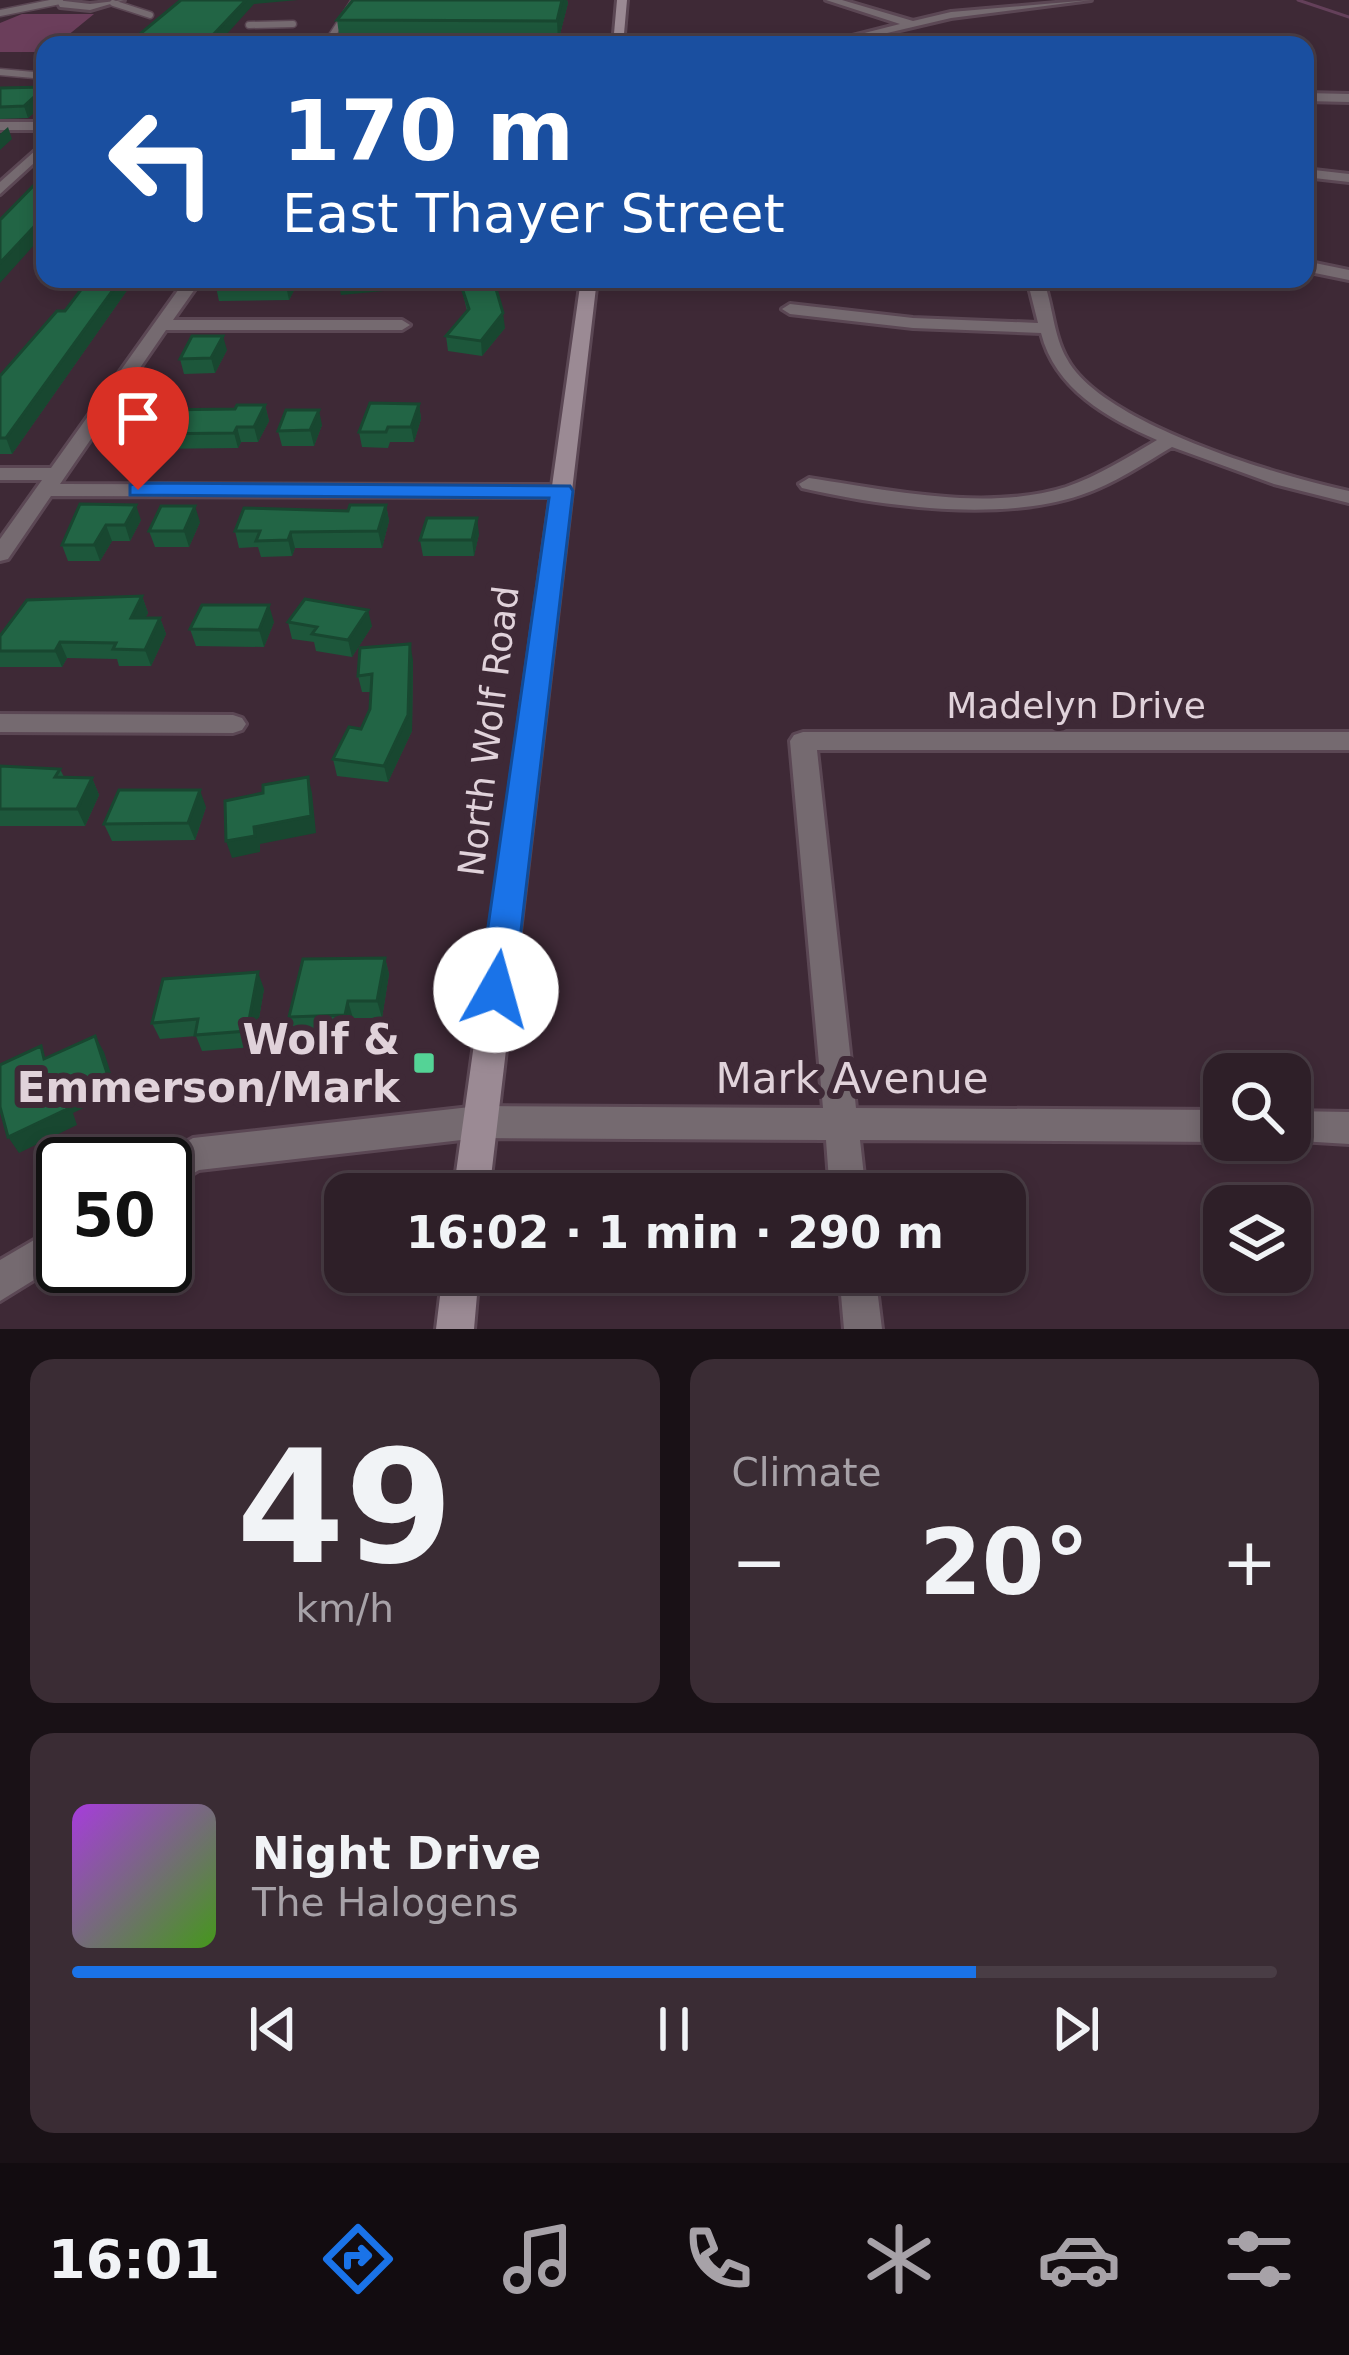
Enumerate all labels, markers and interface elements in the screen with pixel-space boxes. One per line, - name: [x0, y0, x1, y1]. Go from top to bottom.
- text: 170 m: [282, 82, 574, 180]
- icon: left: [84, 84, 240, 240]
- text: East Thayer Street: [282, 182, 785, 245]
- pin: [87, 367, 189, 490]
- icon: arrive: [105, 385, 171, 451]
- street label: North Wolf Road: [450, 584, 527, 879]
- street label: Madelyn Drive: [946, 685, 1206, 726]
- position arrow: [433, 927, 559, 1053]
- place label: Wolf & Emmerson/Mark: [17, 1015, 401, 1112]
- marker: Wolf & Emmerson/Mark: [411, 1050, 437, 1076]
- map controls: [1203, 1053, 1311, 1293]
- button: search: [1203, 1053, 1311, 1161]
- street label: Mark Avenue: [716, 1054, 988, 1103]
- speed limit sign: 50: [36, 1137, 192, 1293]
- button: layers: [1203, 1185, 1311, 1293]
- text: 16:02 · 1 min · 290 m: [406, 1206, 944, 1259]
- text: 49: [236, 1417, 453, 1599]
- text: Climate: [732, 1450, 882, 1495]
- text: 20°: [919, 1510, 1089, 1615]
- text: −: [732, 1524, 787, 1601]
- text: +: [1222, 1524, 1277, 1601]
- text: km/h: [296, 1586, 394, 1631]
- text: Night Drive: [252, 1827, 541, 1880]
- text: The Halogens: [252, 1880, 519, 1925]
- icon: previous: [240, 1996, 306, 2062]
- icon: pause: [641, 1996, 707, 2062]
- icon: next: [1043, 1996, 1109, 2062]
- icon: directions: [316, 2217, 400, 2301]
- icon: music: [496, 2217, 580, 2301]
- icon: phone: [676, 2217, 760, 2301]
- icon: climate: [857, 2217, 941, 2301]
- icon: car: [1037, 2217, 1121, 2301]
- icon: filters: [1217, 2217, 1301, 2301]
- text: 16:01: [48, 2228, 220, 2291]

